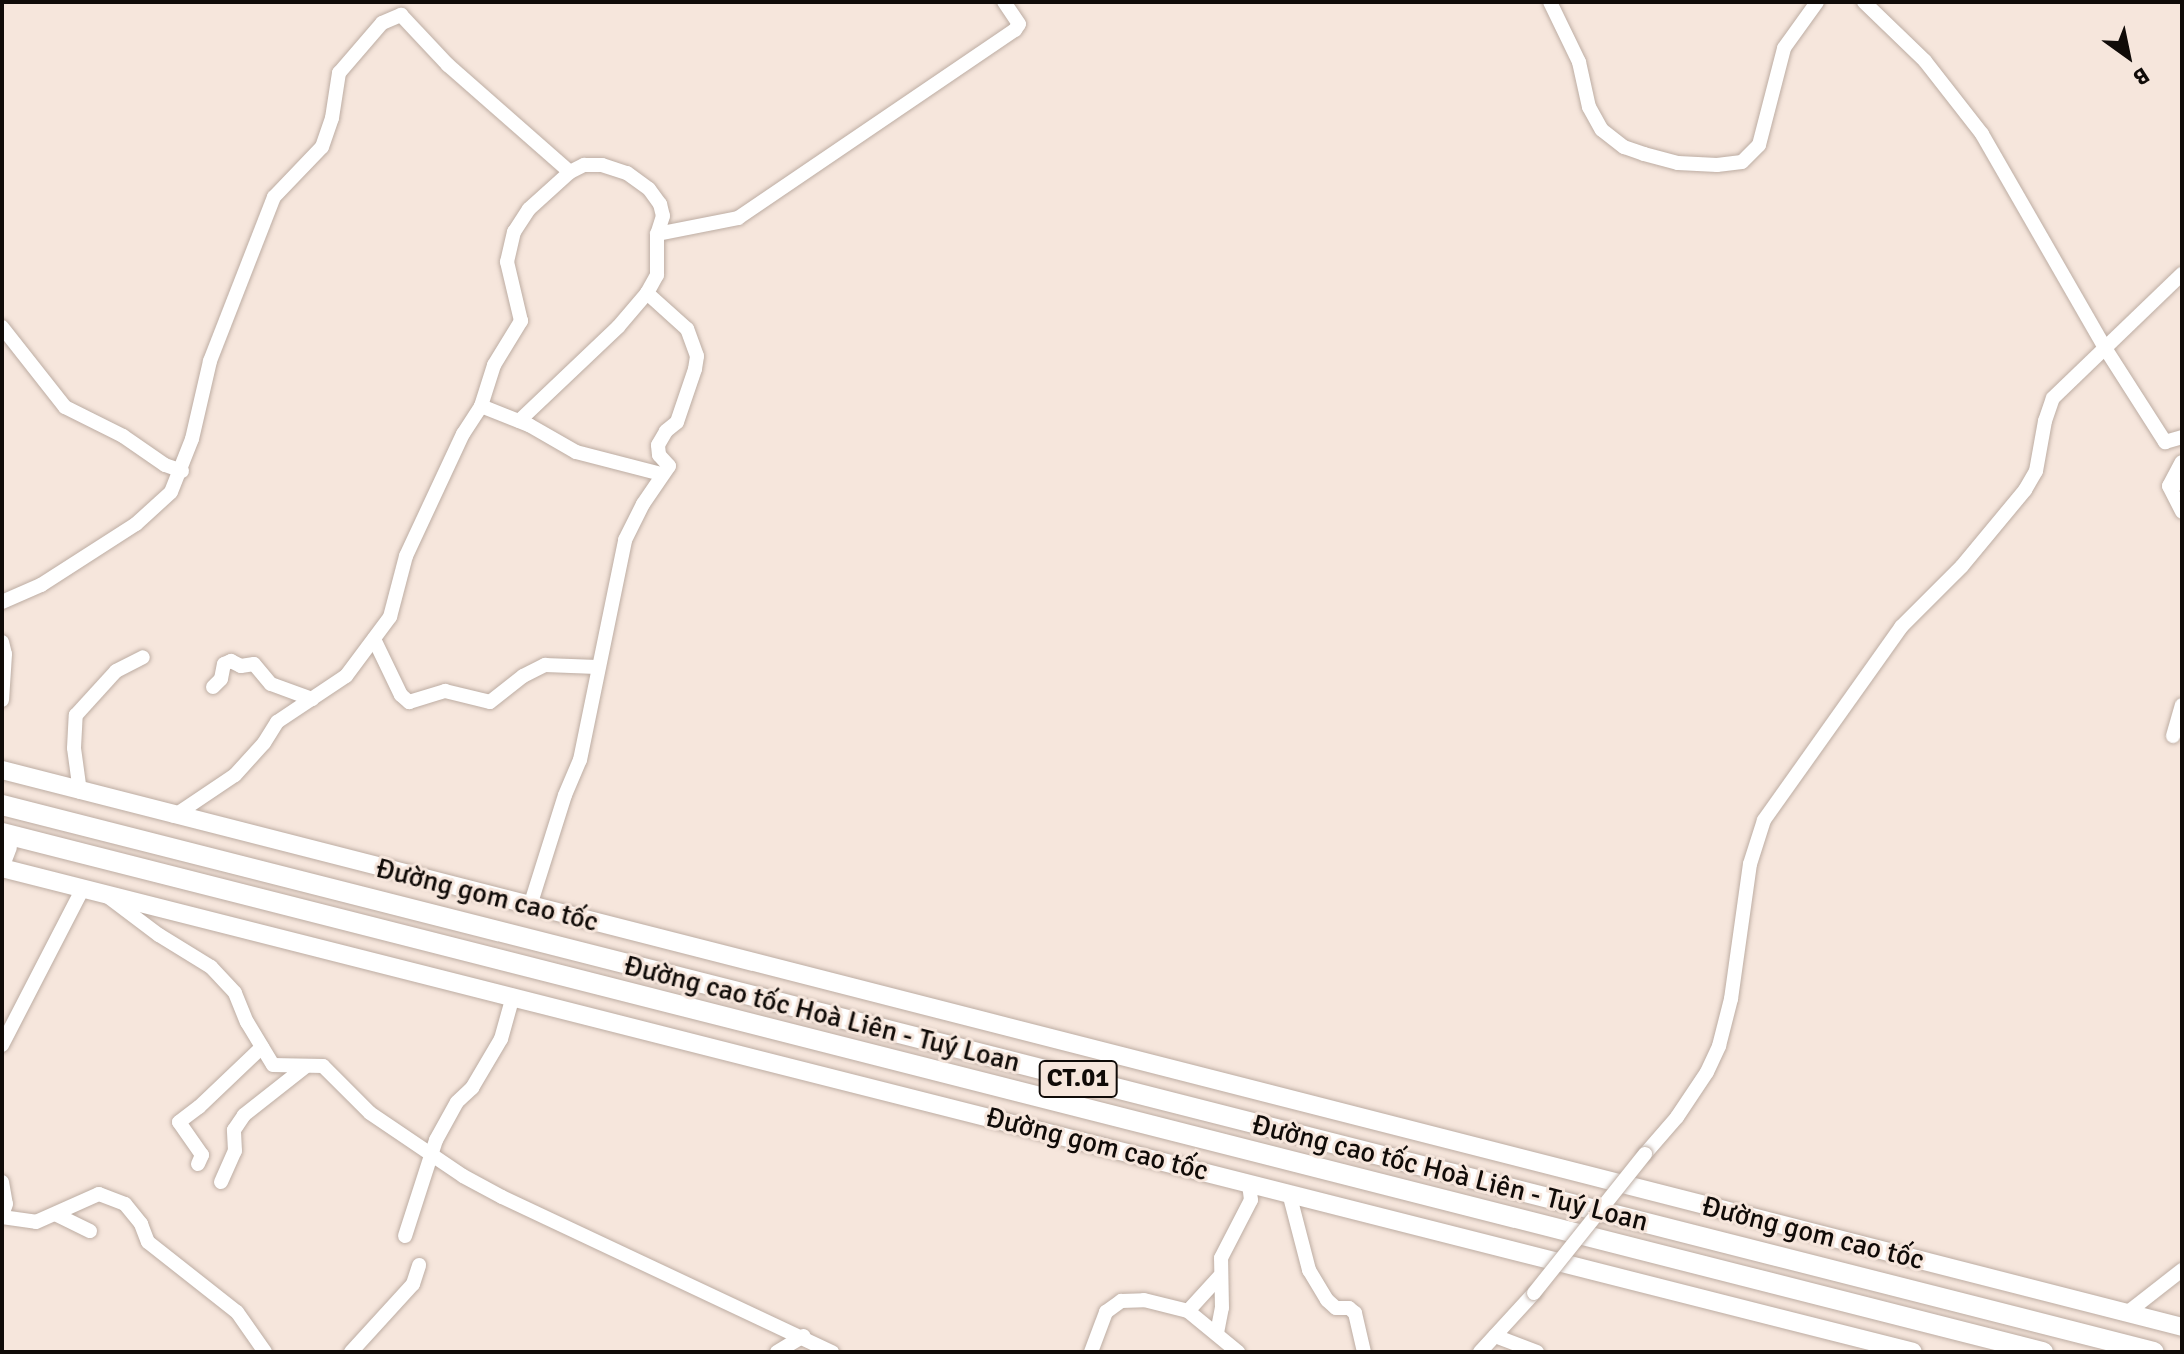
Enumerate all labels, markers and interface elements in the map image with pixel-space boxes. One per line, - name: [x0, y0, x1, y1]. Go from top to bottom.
- north arrow: [2088, 16, 2168, 96]
- text: B: [2128, 62, 2154, 92]
- street label: Đường gom cao tốc: [372, 851, 602, 939]
- street label: Đường cao tốc Hoà Liên - Tuý Loan: [620, 948, 1024, 1080]
- road number: CT.01: [1038, 1057, 1118, 1101]
- street label: Đường gom cao tốc: [982, 1100, 1212, 1188]
- street label: Đường cao tốc Hoà Liên - Tuý Loan: [1248, 1107, 1652, 1239]
- street label: Đường gom cao tốc: [1698, 1189, 1928, 1277]

